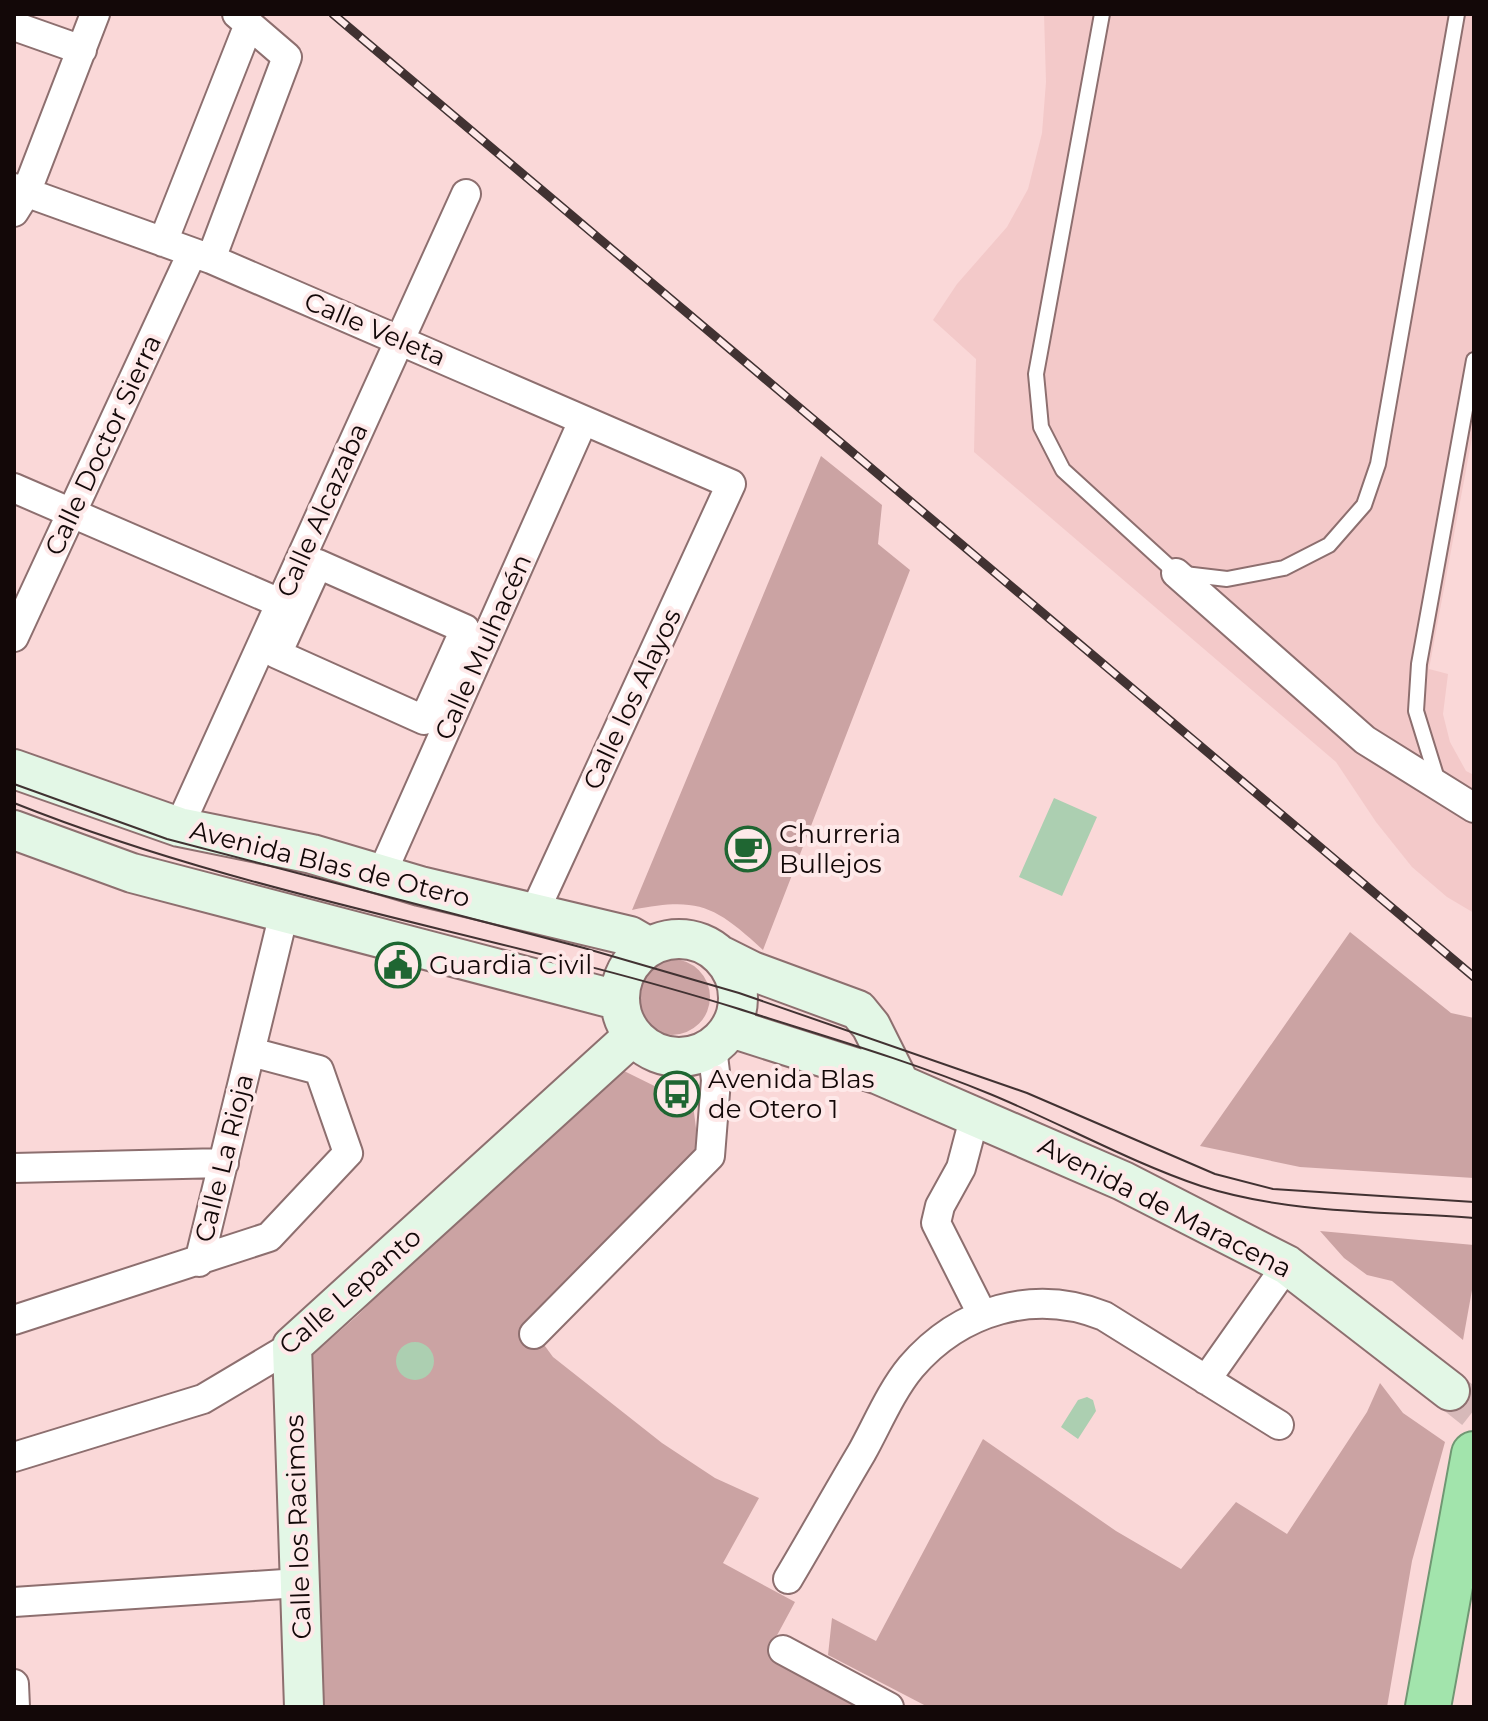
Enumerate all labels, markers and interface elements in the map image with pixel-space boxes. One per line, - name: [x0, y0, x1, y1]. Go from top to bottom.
- street label: Calle Veleta: [299, 285, 451, 373]
- street label: Calle Doctor Sierra: [38, 330, 168, 560]
- street label: Calle Alcazaba: [269, 418, 375, 602]
- street label: Calle Mulhacén: [428, 549, 538, 745]
- street label: Calle los Alayos: [576, 603, 688, 795]
- street label: Avenida Blas de Otero: [187, 814, 473, 914]
- place label: Churreria Bullejos: [779, 818, 901, 880]
- cafe icon: Churreria Bullejos: [724, 825, 772, 873]
- public building icon: Guardia Civil: [374, 941, 422, 989]
- place label: Guardia Civil: [429, 949, 592, 981]
- place label: Avenida Blas de Otero 1: [708, 1063, 874, 1125]
- bus stop icon: Avenida Blas de Otero 1: [653, 1070, 701, 1118]
- street label: Calle La Rioja: [188, 1071, 260, 1245]
- street label: Avenida de Maracena: [1033, 1129, 1297, 1285]
- street label: Calle Lepanto: [272, 1221, 428, 1361]
- street label: Calle los Racimos: [278, 1414, 318, 1640]

